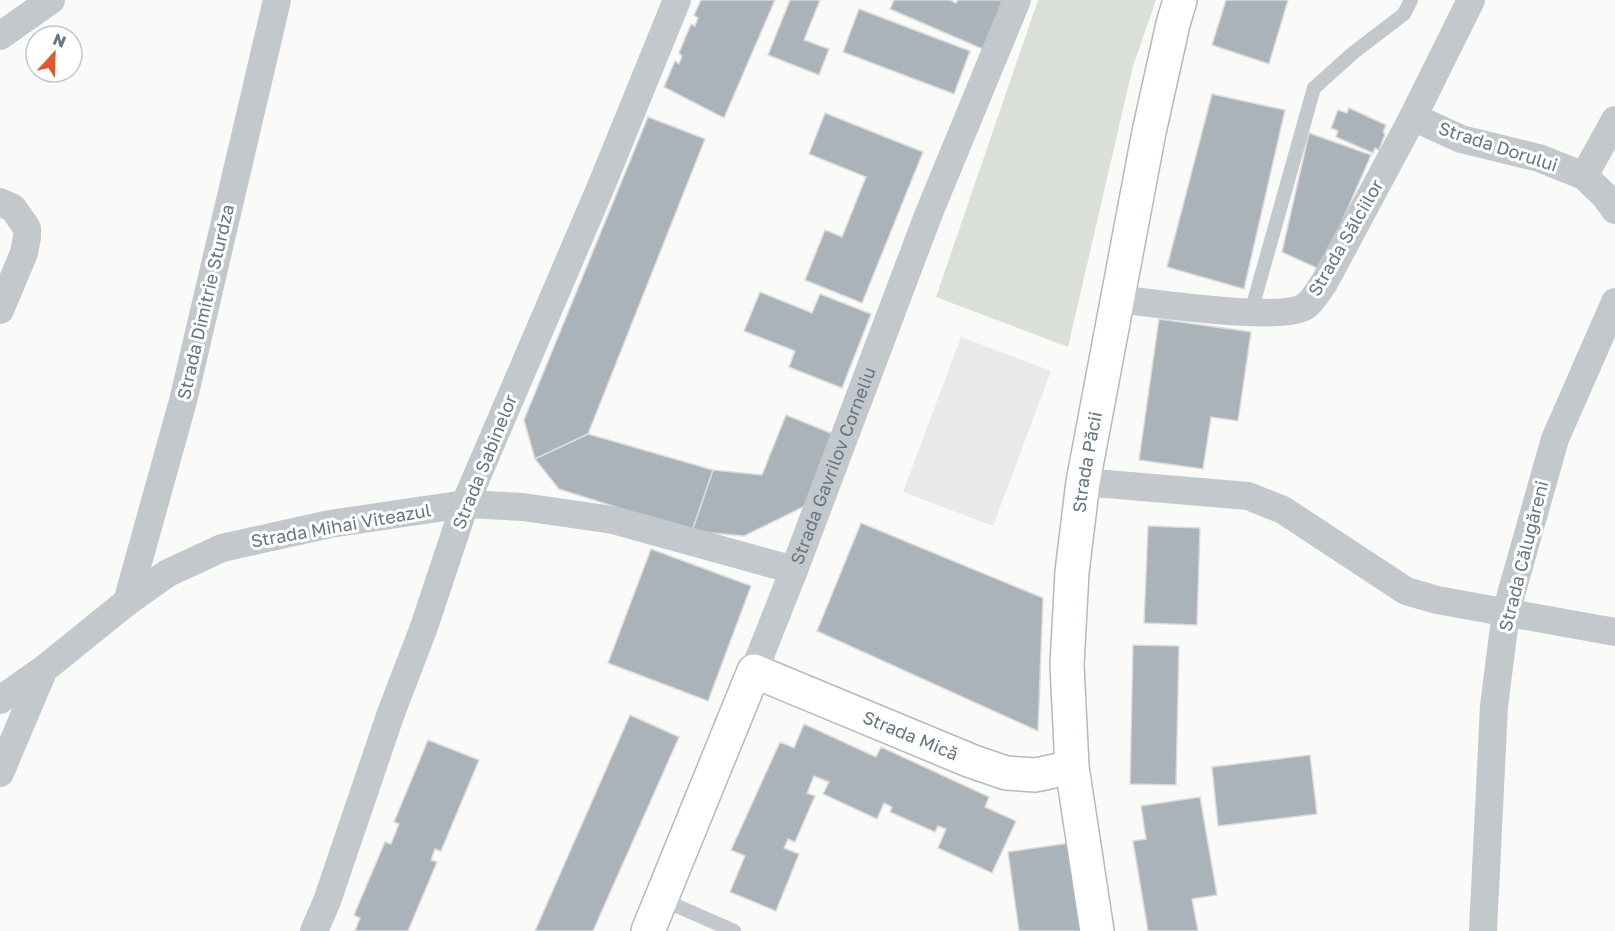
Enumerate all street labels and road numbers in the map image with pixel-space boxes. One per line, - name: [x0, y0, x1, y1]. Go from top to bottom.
- street label: Strada Dorului: [1436, 116, 1561, 176]
- street label: Strada Sălciilor: [1303, 175, 1387, 300]
- street label: Strada Dimitrie Sturdza: [172, 202, 238, 402]
- street label: Strada Gavrilov Corneliu: [785, 364, 880, 567]
- street label: Strada Sabinelor: [447, 391, 521, 532]
- street label: Strada Păcii: [1067, 410, 1106, 514]
- street label: Strada Călugăreni: [1494, 478, 1552, 633]
- street label: Strada Mihai Viteazul: [249, 498, 433, 552]
- street label: Strada Mică: [860, 705, 962, 764]

